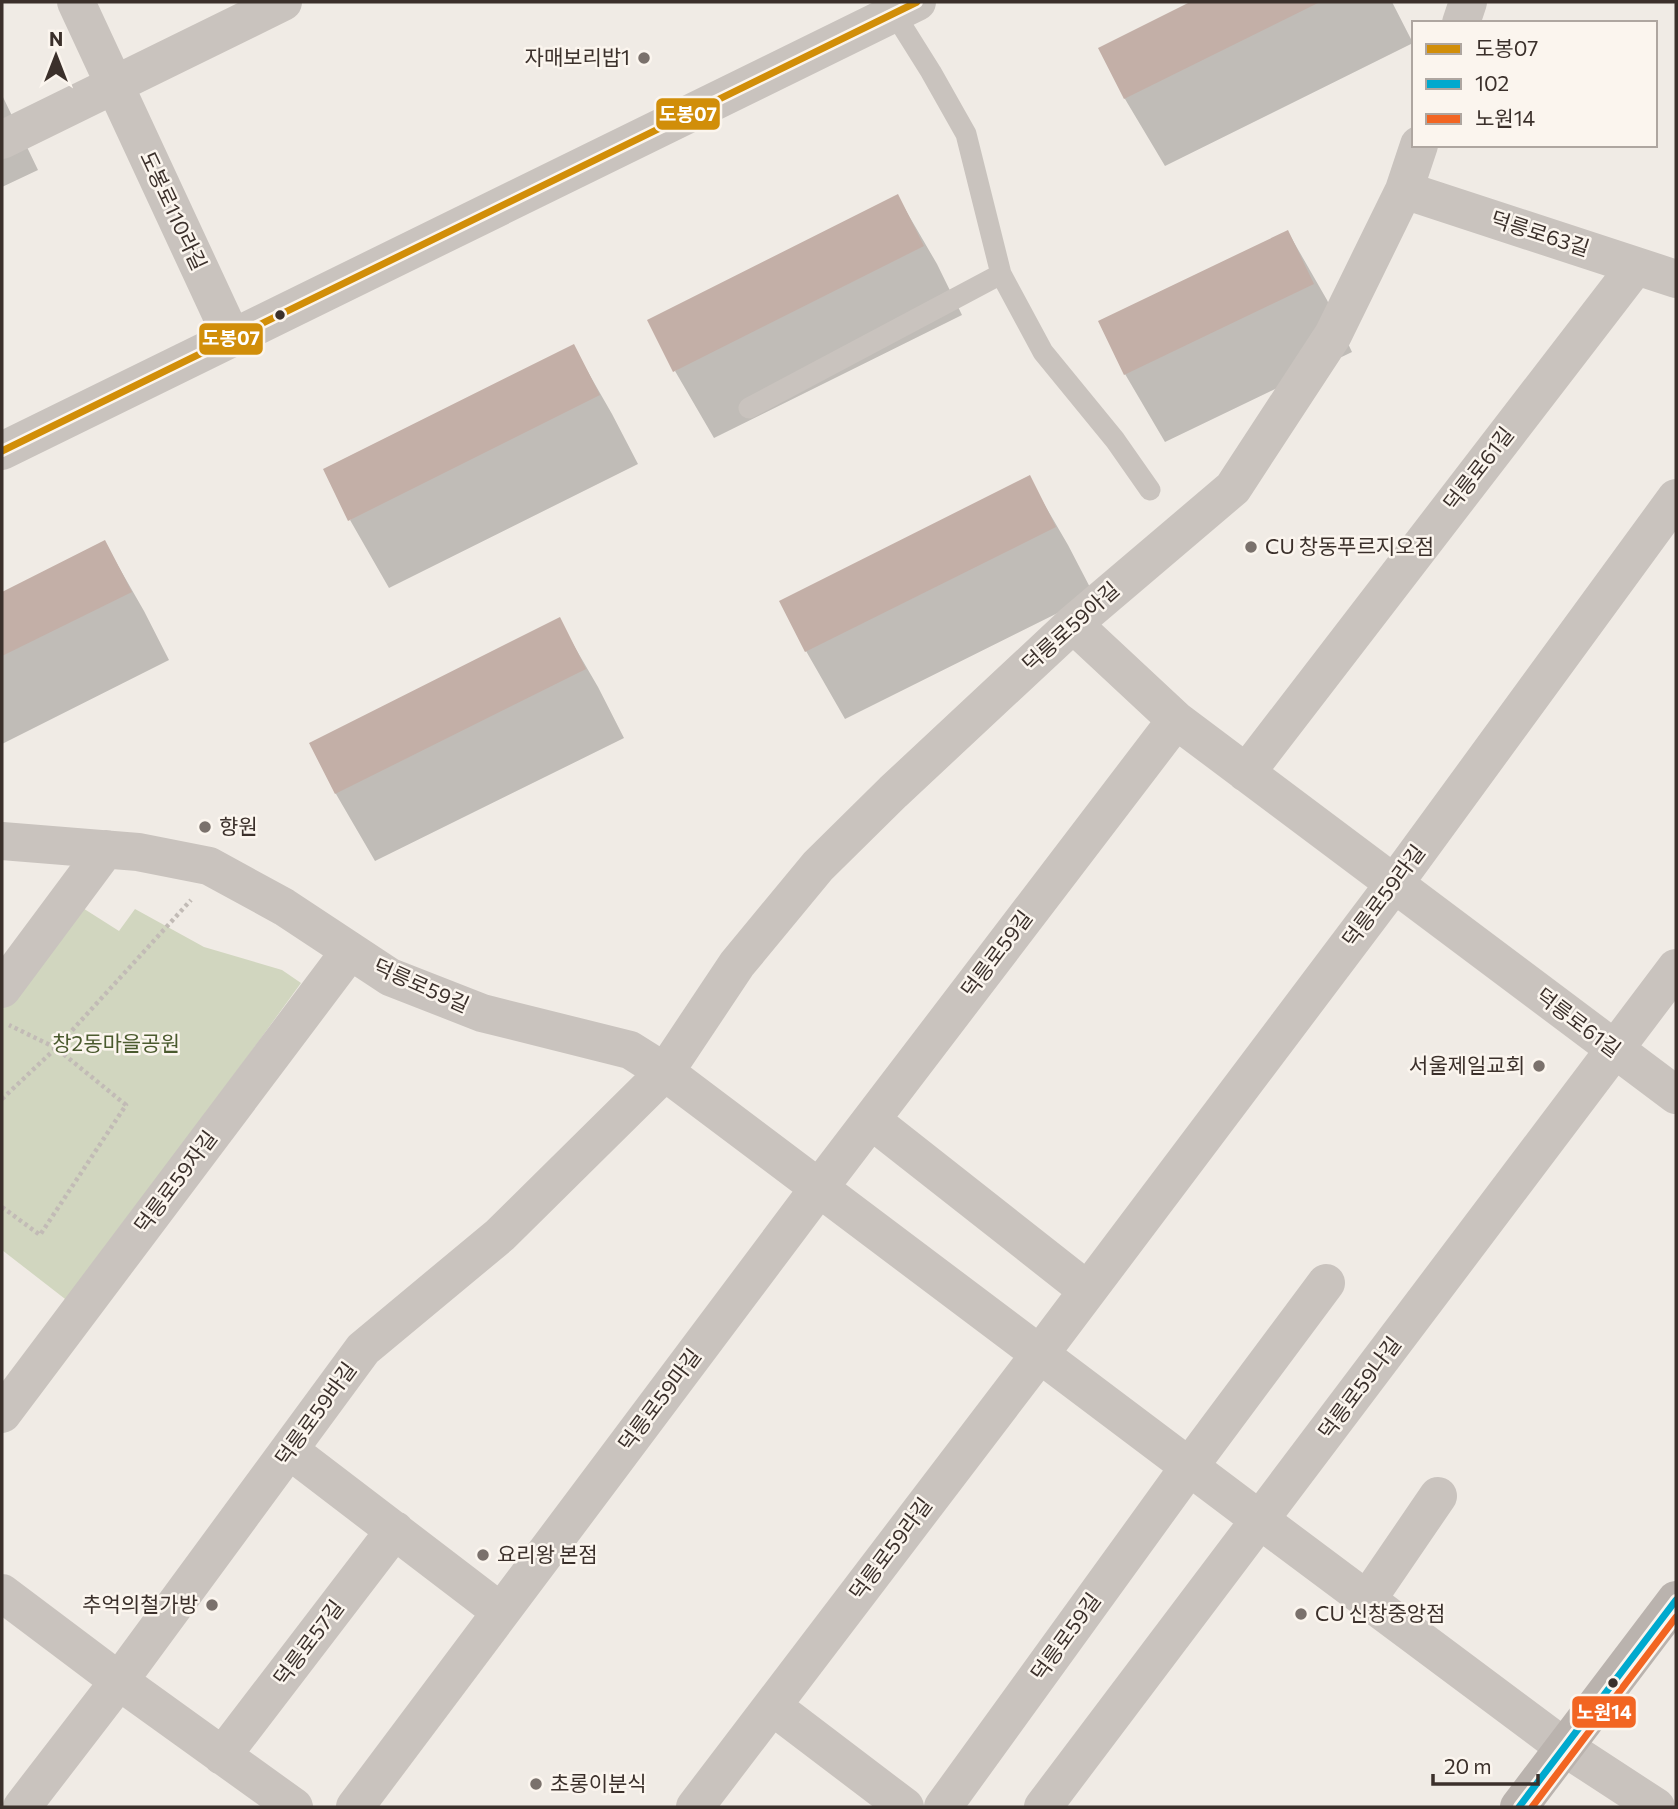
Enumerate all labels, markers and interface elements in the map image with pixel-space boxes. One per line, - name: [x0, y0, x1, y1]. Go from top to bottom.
- north arrow: [21, 21, 91, 91]
- legend: [1412, 21, 1657, 147]
- text: N: [49, 27, 63, 50]
- text: 도봉07: [1475, 35, 1538, 60]
- place label: 자매보리밥1: [524, 44, 630, 69]
- marker: 자매보리밥1: [636, 50, 652, 66]
- text: 102: [1475, 70, 1509, 95]
- line badge: 도봉07: [655, 97, 721, 131]
- text: 도봉07: [659, 102, 717, 125]
- text: 노원14: [1475, 105, 1536, 130]
- street label: 도봉로110라길: [136, 147, 213, 274]
- street label: 덕릉로63길: [1488, 205, 1593, 260]
- unlabelled marker: [273, 308, 287, 322]
- line badge: 도봉07: [198, 322, 264, 356]
- text: 도봉07: [202, 326, 260, 349]
- street label: 덕릉로61길: [1437, 421, 1518, 515]
- place label: CU 창동푸르지오점: [1265, 533, 1434, 558]
- marker: CU 창동푸르지오점: [1243, 539, 1259, 555]
- street label: 덕릉로59아길: [1017, 576, 1123, 676]
- place label: 향원: [219, 813, 258, 838]
- marker: 향원: [197, 819, 213, 835]
- street label: 덕릉로59라길: [1336, 839, 1429, 951]
- street label: 덕릉로59길: [955, 905, 1037, 1001]
- street label: 덕릉로59길: [370, 952, 473, 1017]
- street label: 덕릉로61길: [1532, 982, 1626, 1062]
- park label: 창2동마을공원: [52, 1030, 180, 1055]
- place label: 서울제일교회: [1409, 1052, 1525, 1077]
- marker: 서울제일교회: [1531, 1058, 1547, 1074]
- street label: 덕릉로59자길: [128, 1125, 221, 1237]
- street label: 덕릉로59나길: [1312, 1331, 1405, 1443]
- street label: 덕릉로59마길: [612, 1343, 705, 1455]
- street label: 덕릉로59바길: [269, 1357, 361, 1470]
- street label: 덕릉로59라길: [843, 1492, 936, 1604]
- place label: 요리왕 본점: [497, 1541, 598, 1566]
- marker: 요리왕 본점: [475, 1547, 491, 1563]
- street label: 덕릉로59길: [1025, 1587, 1105, 1685]
- place label: 추억의철가방: [82, 1591, 198, 1616]
- street label: 덕릉로57길: [268, 1594, 348, 1690]
- marker: 추억의철가방: [204, 1597, 220, 1613]
- place label: CU 신창중앙점: [1315, 1600, 1445, 1625]
- marker: CU 신창중앙점: [1293, 1606, 1309, 1622]
- unlabelled marker: [1606, 1676, 1620, 1690]
- line badge: 노원14: [1571, 1695, 1637, 1729]
- text: 노원14: [1576, 1700, 1632, 1723]
- scale bar: [1433, 1742, 1538, 1786]
- text: 20 m: [1444, 1753, 1492, 1778]
- place label: 초롱이분식: [550, 1770, 647, 1795]
- marker: 초롱이분식: [528, 1776, 544, 1792]

